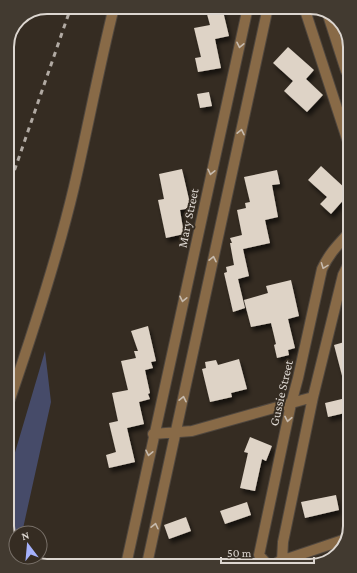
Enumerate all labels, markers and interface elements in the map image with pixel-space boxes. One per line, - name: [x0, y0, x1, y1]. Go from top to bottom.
- one-way arrow: [236, 42, 244, 48]
- one-way arrow: [236, 128, 244, 135]
- one-way arrow: [207, 169, 215, 175]
- street label: Mary Street: [174, 186, 202, 249]
- one-way arrow: [209, 255, 217, 262]
- one-way arrow: [321, 261, 329, 269]
- one-way arrow: [180, 296, 188, 302]
- street label: Gussie Street: [266, 358, 296, 427]
- one-way arrow: [179, 396, 187, 403]
- one-way arrow: [285, 416, 293, 423]
- one-way arrow: [146, 450, 154, 456]
- one-way arrow: [151, 523, 159, 530]
- north arrow: [8, 525, 48, 565]
- text: N: [20, 528, 31, 542]
- scale bar: [221, 539, 314, 565]
- text: 50 m: [227, 546, 252, 560]

